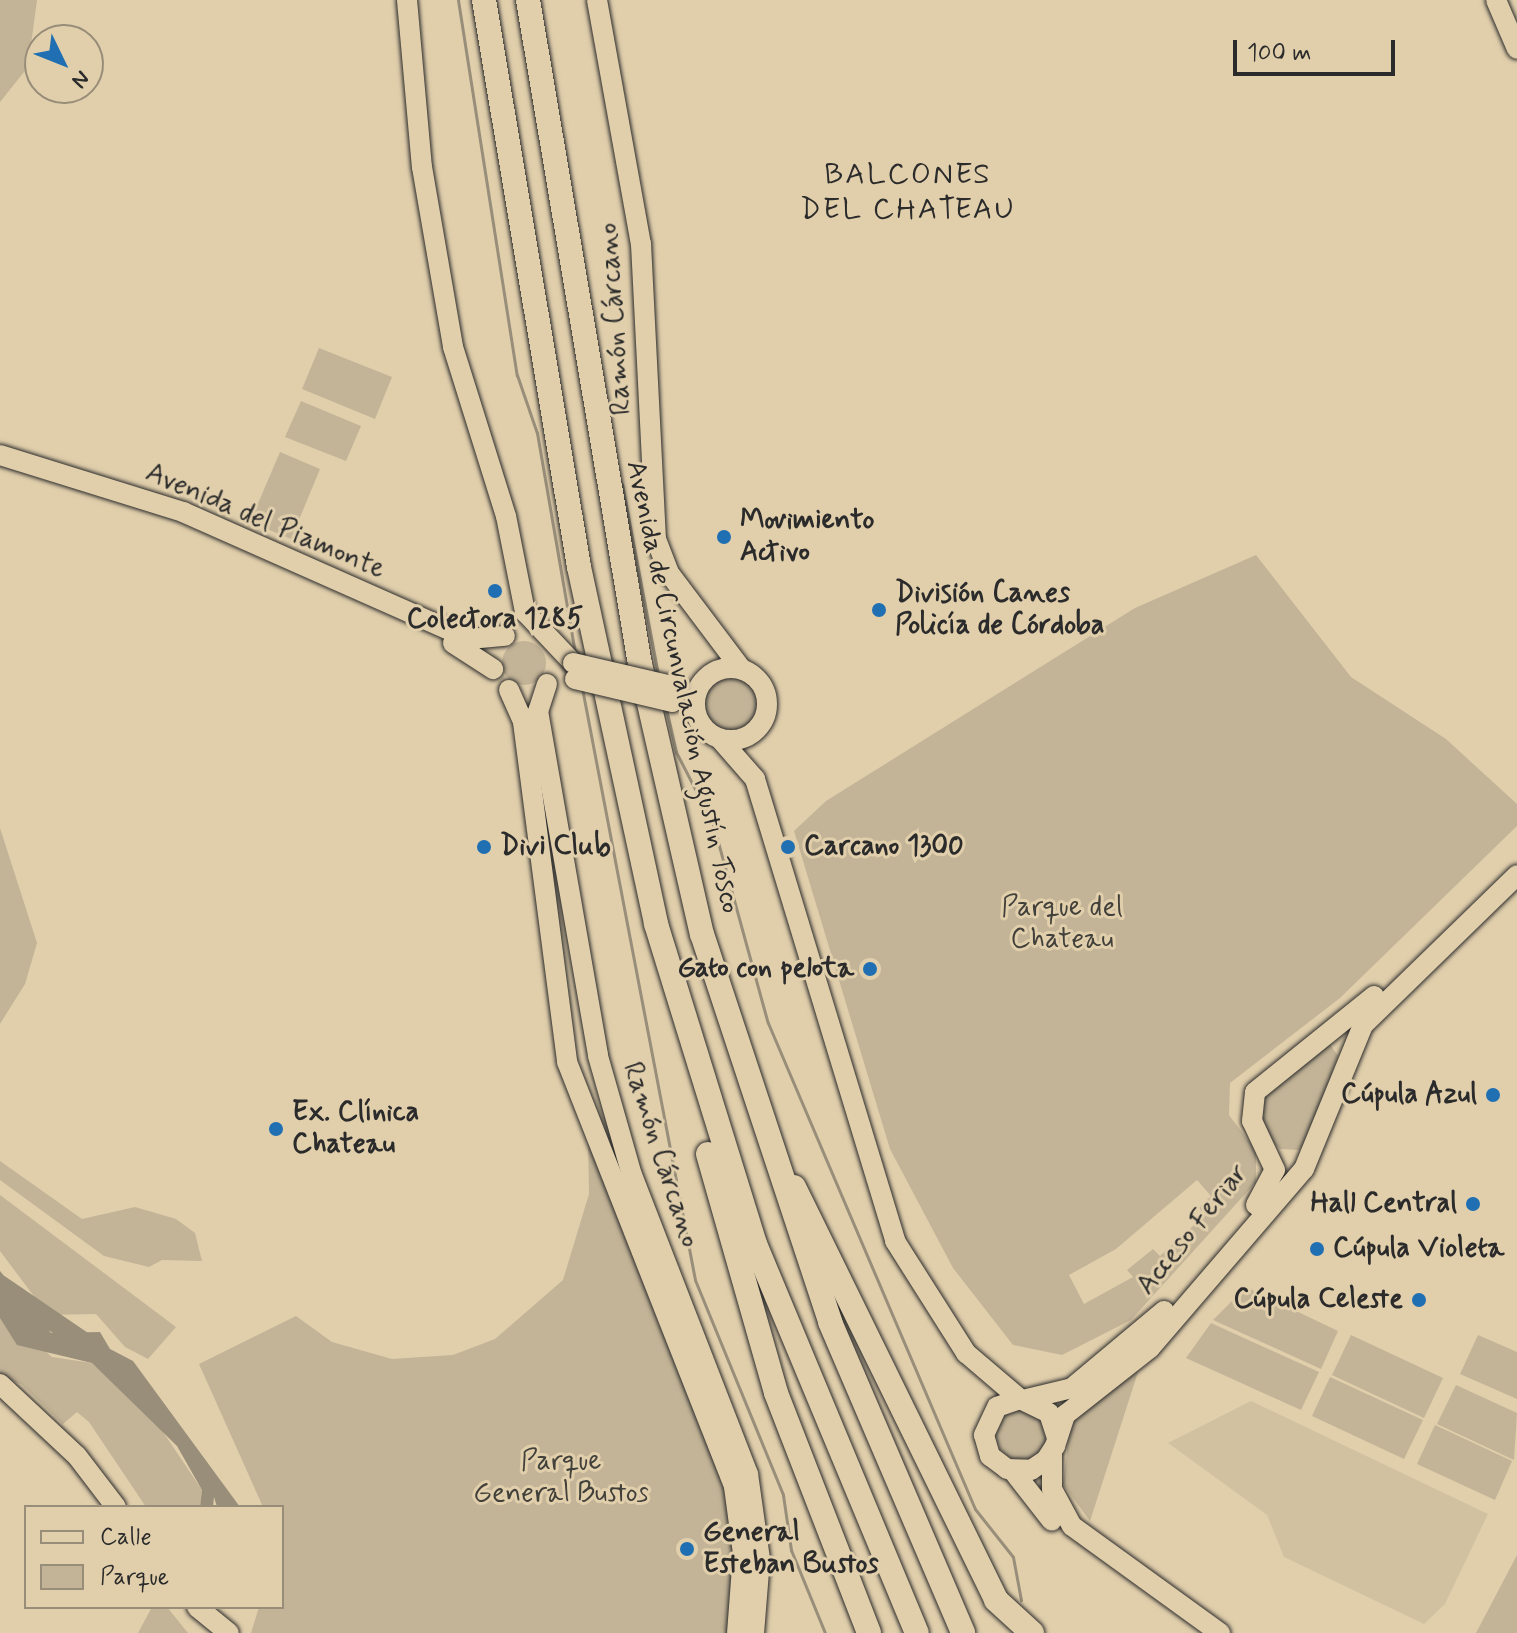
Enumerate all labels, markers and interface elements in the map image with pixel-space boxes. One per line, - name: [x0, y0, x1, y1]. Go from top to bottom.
- north arrow: [24, 24, 104, 104]
- scale bar: [1237, 24, 1399, 74]
- text: 100 m: [1247, 38, 1311, 69]
- text: N: [65, 64, 95, 94]
- district label: BALCONES DEL CHATEAU: [798, 157, 1018, 228]
- street label: Ramón Cárcano: [592, 220, 640, 418]
- street label: Avenida del Piamonte: [136, 454, 394, 590]
- street label: Avenida de Circunvalación Agustín Tosco: [618, 458, 746, 916]
- place label: Movimiento Activo: [740, 504, 875, 570]
- marker: Movimiento Activo: [715, 528, 733, 546]
- place label: División Canes Policía de Córdoba: [895, 577, 1109, 643]
- marker: Colectora 1285: [486, 582, 504, 600]
- marker: División Canes Policía de Córdoba: [870, 601, 888, 619]
- place label: Colectora 1285: [407, 603, 583, 637]
- place label: Divi Club: [500, 830, 608, 864]
- place label: Carcano 1300: [804, 830, 964, 864]
- marker: Divi Club: [475, 838, 493, 856]
- marker: Carcano 1300: [779, 838, 797, 856]
- park label: Parque del Chateau: [1001, 891, 1123, 957]
- place label: Gato con pelota: [679, 952, 854, 986]
- marker: Gato con pelota: [861, 960, 879, 978]
- street label: Ramón Cárcano: [614, 1057, 706, 1253]
- place label: Cúpula Azul: [1344, 1078, 1477, 1112]
- marker: Cúpula Azul: [1484, 1086, 1502, 1104]
- place label: Ex. Clínica Chateau: [292, 1096, 419, 1162]
- marker: Ex. Clínica Chateau: [267, 1120, 285, 1138]
- street label: Acceso Feriar: [1129, 1157, 1257, 1303]
- place label: Hall Central: [1310, 1187, 1457, 1221]
- marker: Hall Central: [1464, 1195, 1482, 1213]
- place label: Cúpula Violeta: [1333, 1232, 1499, 1266]
- marker: Cúpula Violeta: [1308, 1240, 1326, 1258]
- place label: Cúpula Celeste: [1231, 1283, 1403, 1317]
- marker: Cúpula Celeste: [1410, 1291, 1428, 1309]
- park label: Parque General Bustos: [473, 1445, 649, 1511]
- legend: [24, 1505, 284, 1609]
- place label: General Esteban Bustos: [703, 1516, 875, 1582]
- text: Calle: [100, 1522, 152, 1553]
- marker: General Esteban Bustos: [678, 1540, 696, 1558]
- text: Parque: [100, 1562, 169, 1593]

